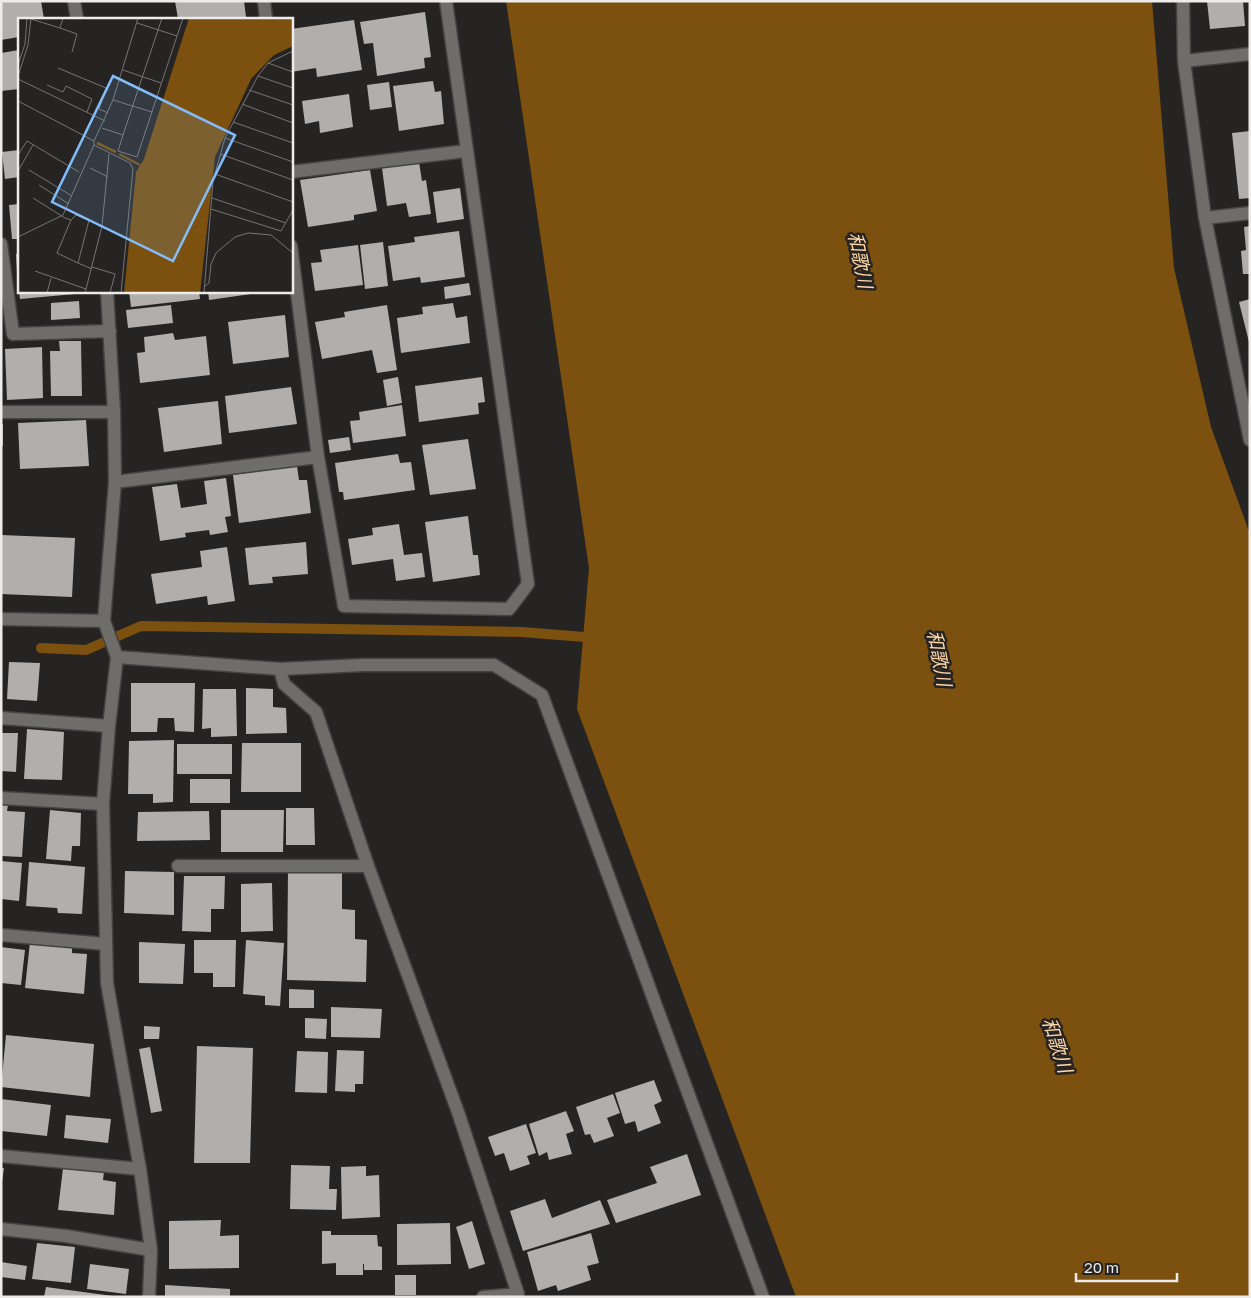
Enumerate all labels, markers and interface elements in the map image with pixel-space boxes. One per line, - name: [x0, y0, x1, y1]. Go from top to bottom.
- inset map: [18, 18, 292, 292]
- water label: 和歌川: [844, 230, 878, 292]
- water label: 和歌川: [923, 628, 957, 690]
- water label: 和歌川: [1038, 1014, 1078, 1078]
- scale bar: [1076, 1250, 1177, 1282]
- text: 20 m: [1084, 1258, 1119, 1276]

